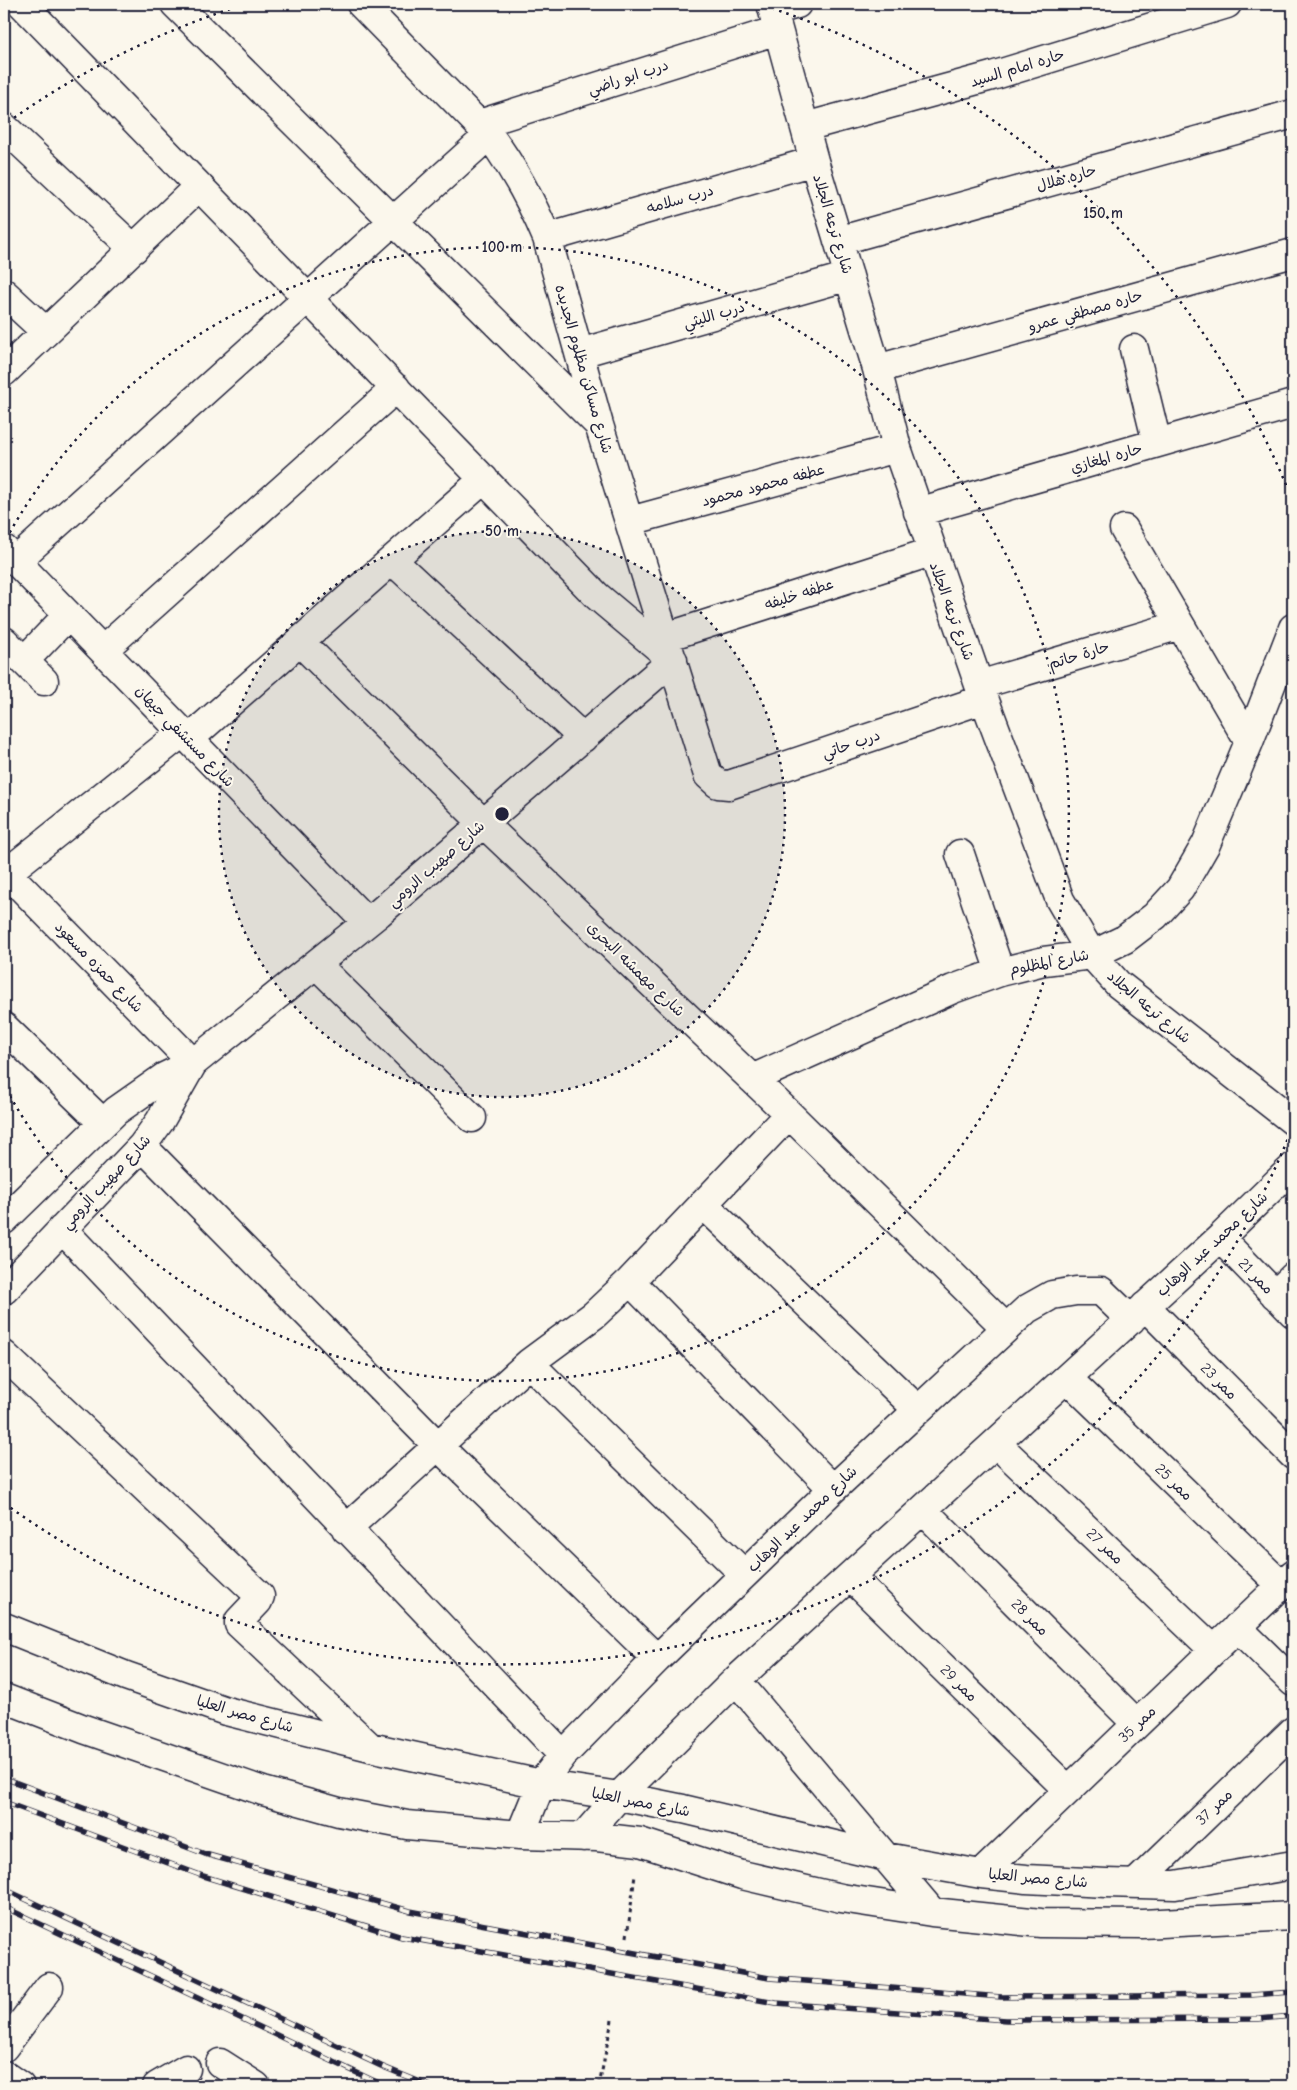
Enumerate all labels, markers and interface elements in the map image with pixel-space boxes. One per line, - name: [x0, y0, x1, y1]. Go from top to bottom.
- street label: حاره امام السيد: [968, 45, 1067, 93]
- street label: درب ابو راضي: [585, 56, 672, 102]
- street label: حاره هلال: [1034, 161, 1098, 195]
- street label: شارع ترعه الجلاد: [808, 172, 857, 276]
- street label: درب سلامه: [644, 181, 716, 217]
- text: 150 m: [1083, 204, 1123, 222]
- text: 100 m: [482, 238, 522, 256]
- street label: شارع مساكن مظلوم الجديده: [548, 282, 617, 456]
- street label: حاره مصطفي عمرو: [1025, 286, 1145, 340]
- street label: درب الليثي: [681, 298, 748, 336]
- street label: حاره المغازي: [1068, 439, 1144, 479]
- street label: عطفه محمود محمود: [700, 460, 826, 510]
- text: 50 m: [485, 522, 519, 540]
- street label: شارع ترعه الجلاد: [925, 559, 978, 663]
- street label: عطفه خليفه: [762, 574, 836, 614]
- street label: حارة حاتم: [1046, 637, 1112, 676]
- street label: شارع مستشفي جيهان: [129, 681, 238, 793]
- street label: درب حاتي: [820, 726, 884, 766]
- centre of rings: [493, 805, 511, 823]
- street label: شارع صهيب الرومي: [384, 817, 491, 914]
- street label: شارع حمزه مسعود: [50, 918, 147, 1017]
- street label: شارع مهمشه البحرى: [583, 918, 689, 1021]
- street label: شارع المظلوم: [1008, 945, 1091, 981]
- street label: شارع ترعه الجلاد: [1103, 967, 1194, 1048]
- street label: شارع صهيب الرومي: [58, 1131, 157, 1236]
- street label: شارع محمد عبد الوهاب: [1153, 1188, 1272, 1301]
- street label: ممر 21: [1235, 1254, 1277, 1298]
- street label: ممر 23: [1197, 1359, 1241, 1403]
- street label: ممر 25: [1151, 1460, 1197, 1504]
- street label: شارع محمد عبد الوهاب: [743, 1462, 861, 1577]
- street label: ممر 27: [1083, 1524, 1127, 1568]
- street label: ممر 28: [1008, 1595, 1052, 1639]
- street label: ممر 29: [937, 1661, 981, 1705]
- street label: شارع مصر العليا: [194, 1692, 295, 1737]
- street label: ممر 35: [1115, 1702, 1159, 1746]
- street label: شارع مصر العليا: [590, 1784, 692, 1821]
- street label: ممر 37: [1192, 1785, 1236, 1829]
- street label: شارع مصر العليا: [987, 1865, 1088, 1892]

